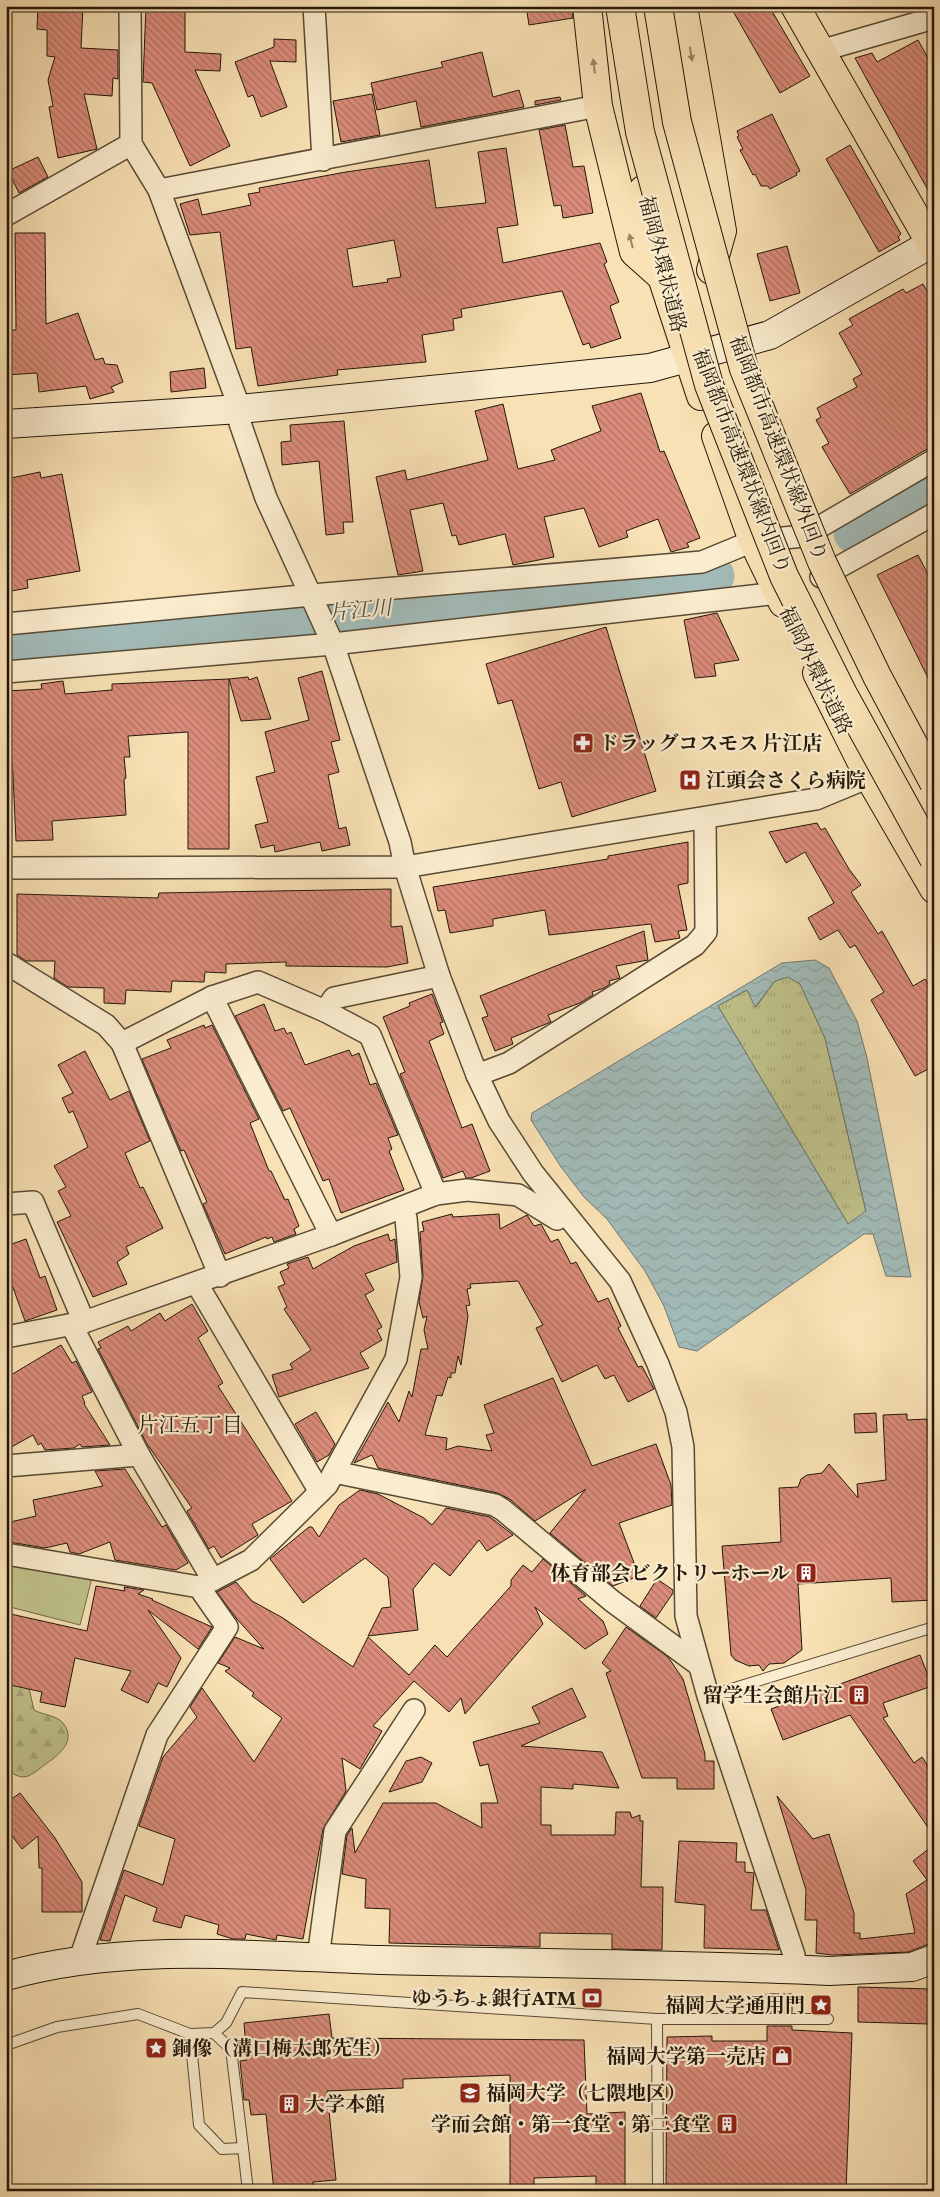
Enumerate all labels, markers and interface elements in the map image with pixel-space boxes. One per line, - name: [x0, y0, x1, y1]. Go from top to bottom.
- one-way arrow: [687, 47, 695, 63]
- one-way arrow: [590, 57, 598, 73]
- street label: 福岡外環状道路: [631, 193, 692, 336]
- one-way arrow: [627, 234, 635, 249]
- street label: 福岡都市高速環状線外回り: [721, 332, 833, 566]
- street label: 福岡都市高速環状線内回り: [684, 345, 796, 579]
- water label: 片江川: [327, 594, 395, 629]
- street label: 福岡外環状道路: [771, 602, 857, 740]
- pharmacy icon: ドラッグコスモス 片江店: [571, 731, 595, 755]
- place label: ドラッグコスモス 片江店: [599, 731, 822, 759]
- hospital icon: 江頭会さくら病院: [678, 768, 702, 792]
- place label: 江頭会さくら病院: [706, 768, 866, 796]
- district label: 片江五丁目: [138, 1412, 243, 1441]
- place label: 体育部会ビクトリーホール: [550, 1561, 790, 1589]
- building icon: 体育部会ビクトリーホール: [794, 1561, 818, 1585]
- place label: 留学生会館片江: [703, 1683, 843, 1711]
- building icon: 留学生会館片江: [847, 1683, 871, 1707]
- place label: ゆうちょ銀行ATM: [412, 1986, 576, 2014]
- bank icon: ゆうちょ銀行ATM: [580, 1986, 604, 2010]
- place label: 福岡大学通用門: [665, 1993, 805, 2021]
- place icon: 福岡大学通用門: [809, 1993, 833, 2017]
- place icon: 銅像（溝口梅太郎先生）: [144, 2036, 168, 2060]
- place label: 銅像（溝口梅太郎先生）: [172, 2036, 392, 2064]
- place label: 福岡大学第一売店: [606, 2044, 766, 2072]
- shop icon: 福岡大学第一売店: [770, 2044, 794, 2068]
- school or university icon: 福岡大学（七隈地区）: [458, 2081, 482, 2105]
- place label: 福岡大学（七隈地区）: [486, 2081, 686, 2109]
- building icon: 大学本館: [277, 2092, 301, 2116]
- place label: 大学本館: [305, 2092, 385, 2120]
- place label: 学而会館・第一食堂・第二食堂: [431, 2112, 711, 2140]
- building icon: 学而会館・第一食堂・第二食堂: [715, 2112, 739, 2136]

